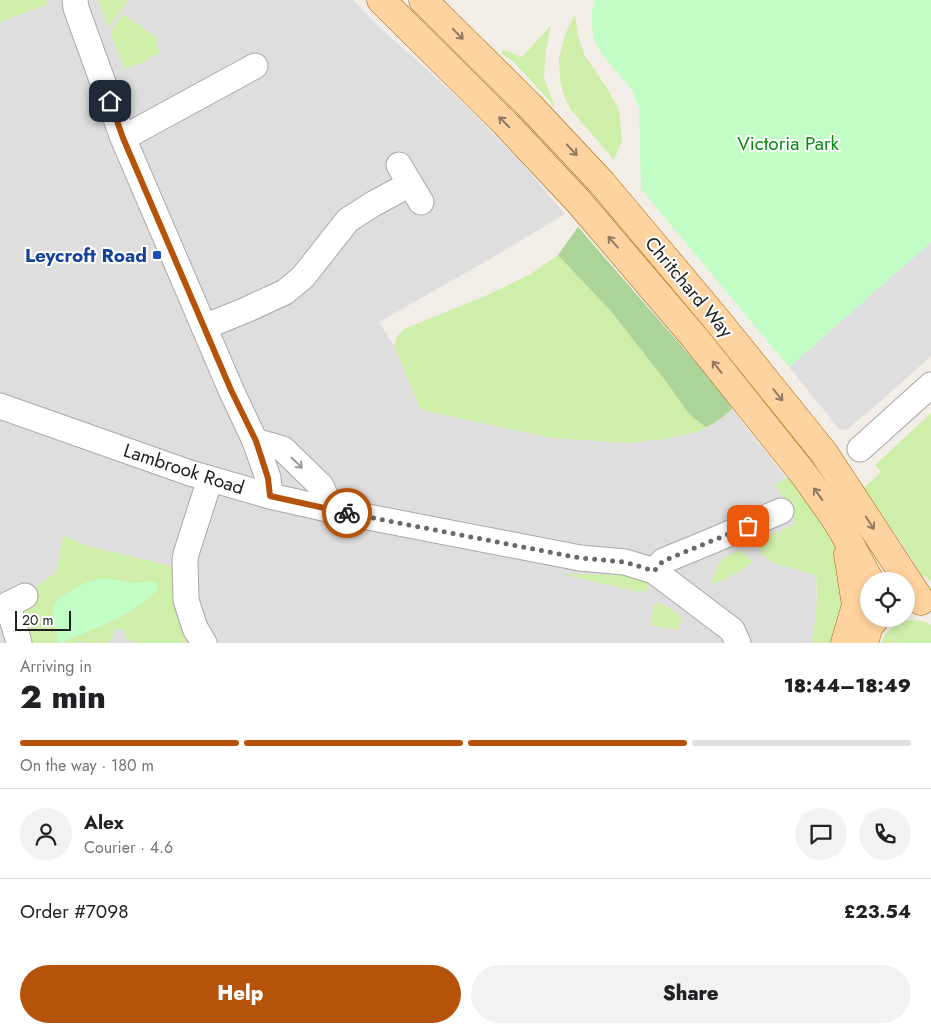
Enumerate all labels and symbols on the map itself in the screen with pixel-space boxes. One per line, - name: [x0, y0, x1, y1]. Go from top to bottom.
- one-way arrow: [451, 28, 464, 40]
- pin: [89, 80, 131, 122]
- one-way arrow: [498, 116, 510, 128]
- park label: Victoria Park: [737, 130, 839, 157]
- one-way arrow: [566, 144, 577, 157]
- street label: Chritchard Way: [639, 231, 740, 344]
- one-way arrow: [608, 236, 619, 249]
- place label: Leycroft Road: [25, 242, 147, 269]
- marker: Leycroft Road: [151, 249, 163, 261]
- one-way arrow: [712, 360, 723, 373]
- one-way arrow: [772, 388, 783, 401]
- street label: Lambrook Road: [120, 437, 248, 501]
- one-way arrow: [291, 457, 304, 469]
- one-way arrow: [813, 487, 823, 501]
- courier: [322, 488, 372, 538]
- pin: [727, 505, 769, 547]
- one-way arrow: [864, 516, 875, 530]
- scale bar: [15, 608, 71, 631]

